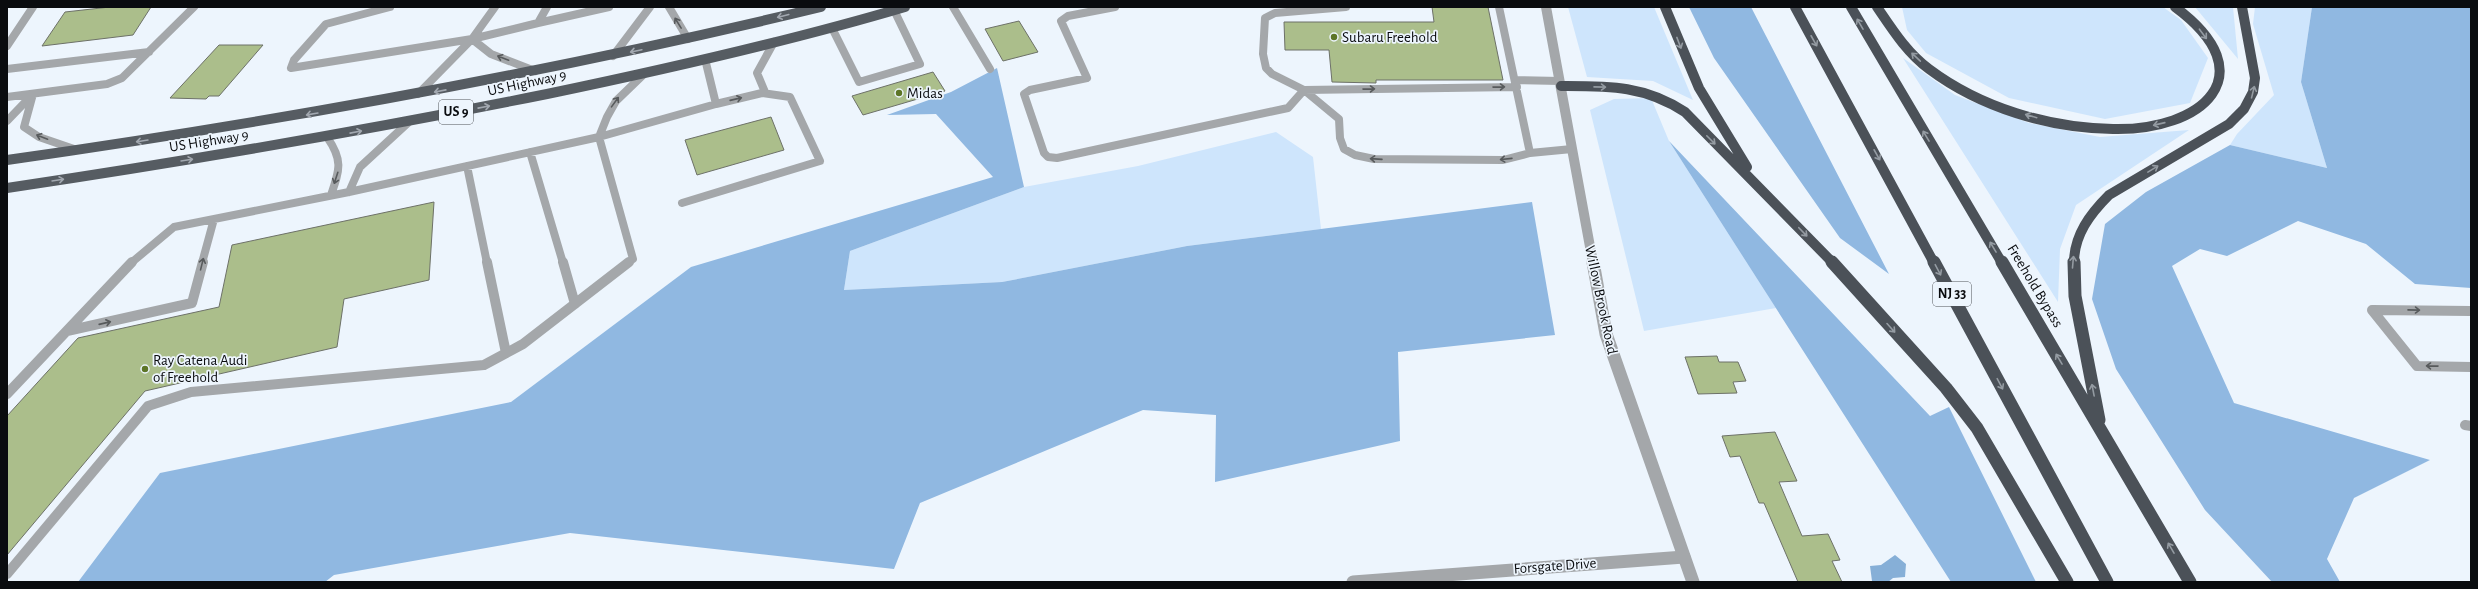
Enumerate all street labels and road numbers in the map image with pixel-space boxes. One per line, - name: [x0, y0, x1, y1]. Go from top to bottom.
- street label: US Highway 9: [486, 67, 568, 99]
- road number: US 9: [439, 100, 473, 124]
- street label: US Highway 9: [168, 127, 250, 155]
- street label: Freehold Bypass: [2004, 242, 2066, 330]
- street label: Willow Brook Road: [1582, 244, 1620, 356]
- road number: NJ 33: [1933, 282, 1971, 306]
- street label: Forsgate Drive: [1513, 556, 1597, 576]

